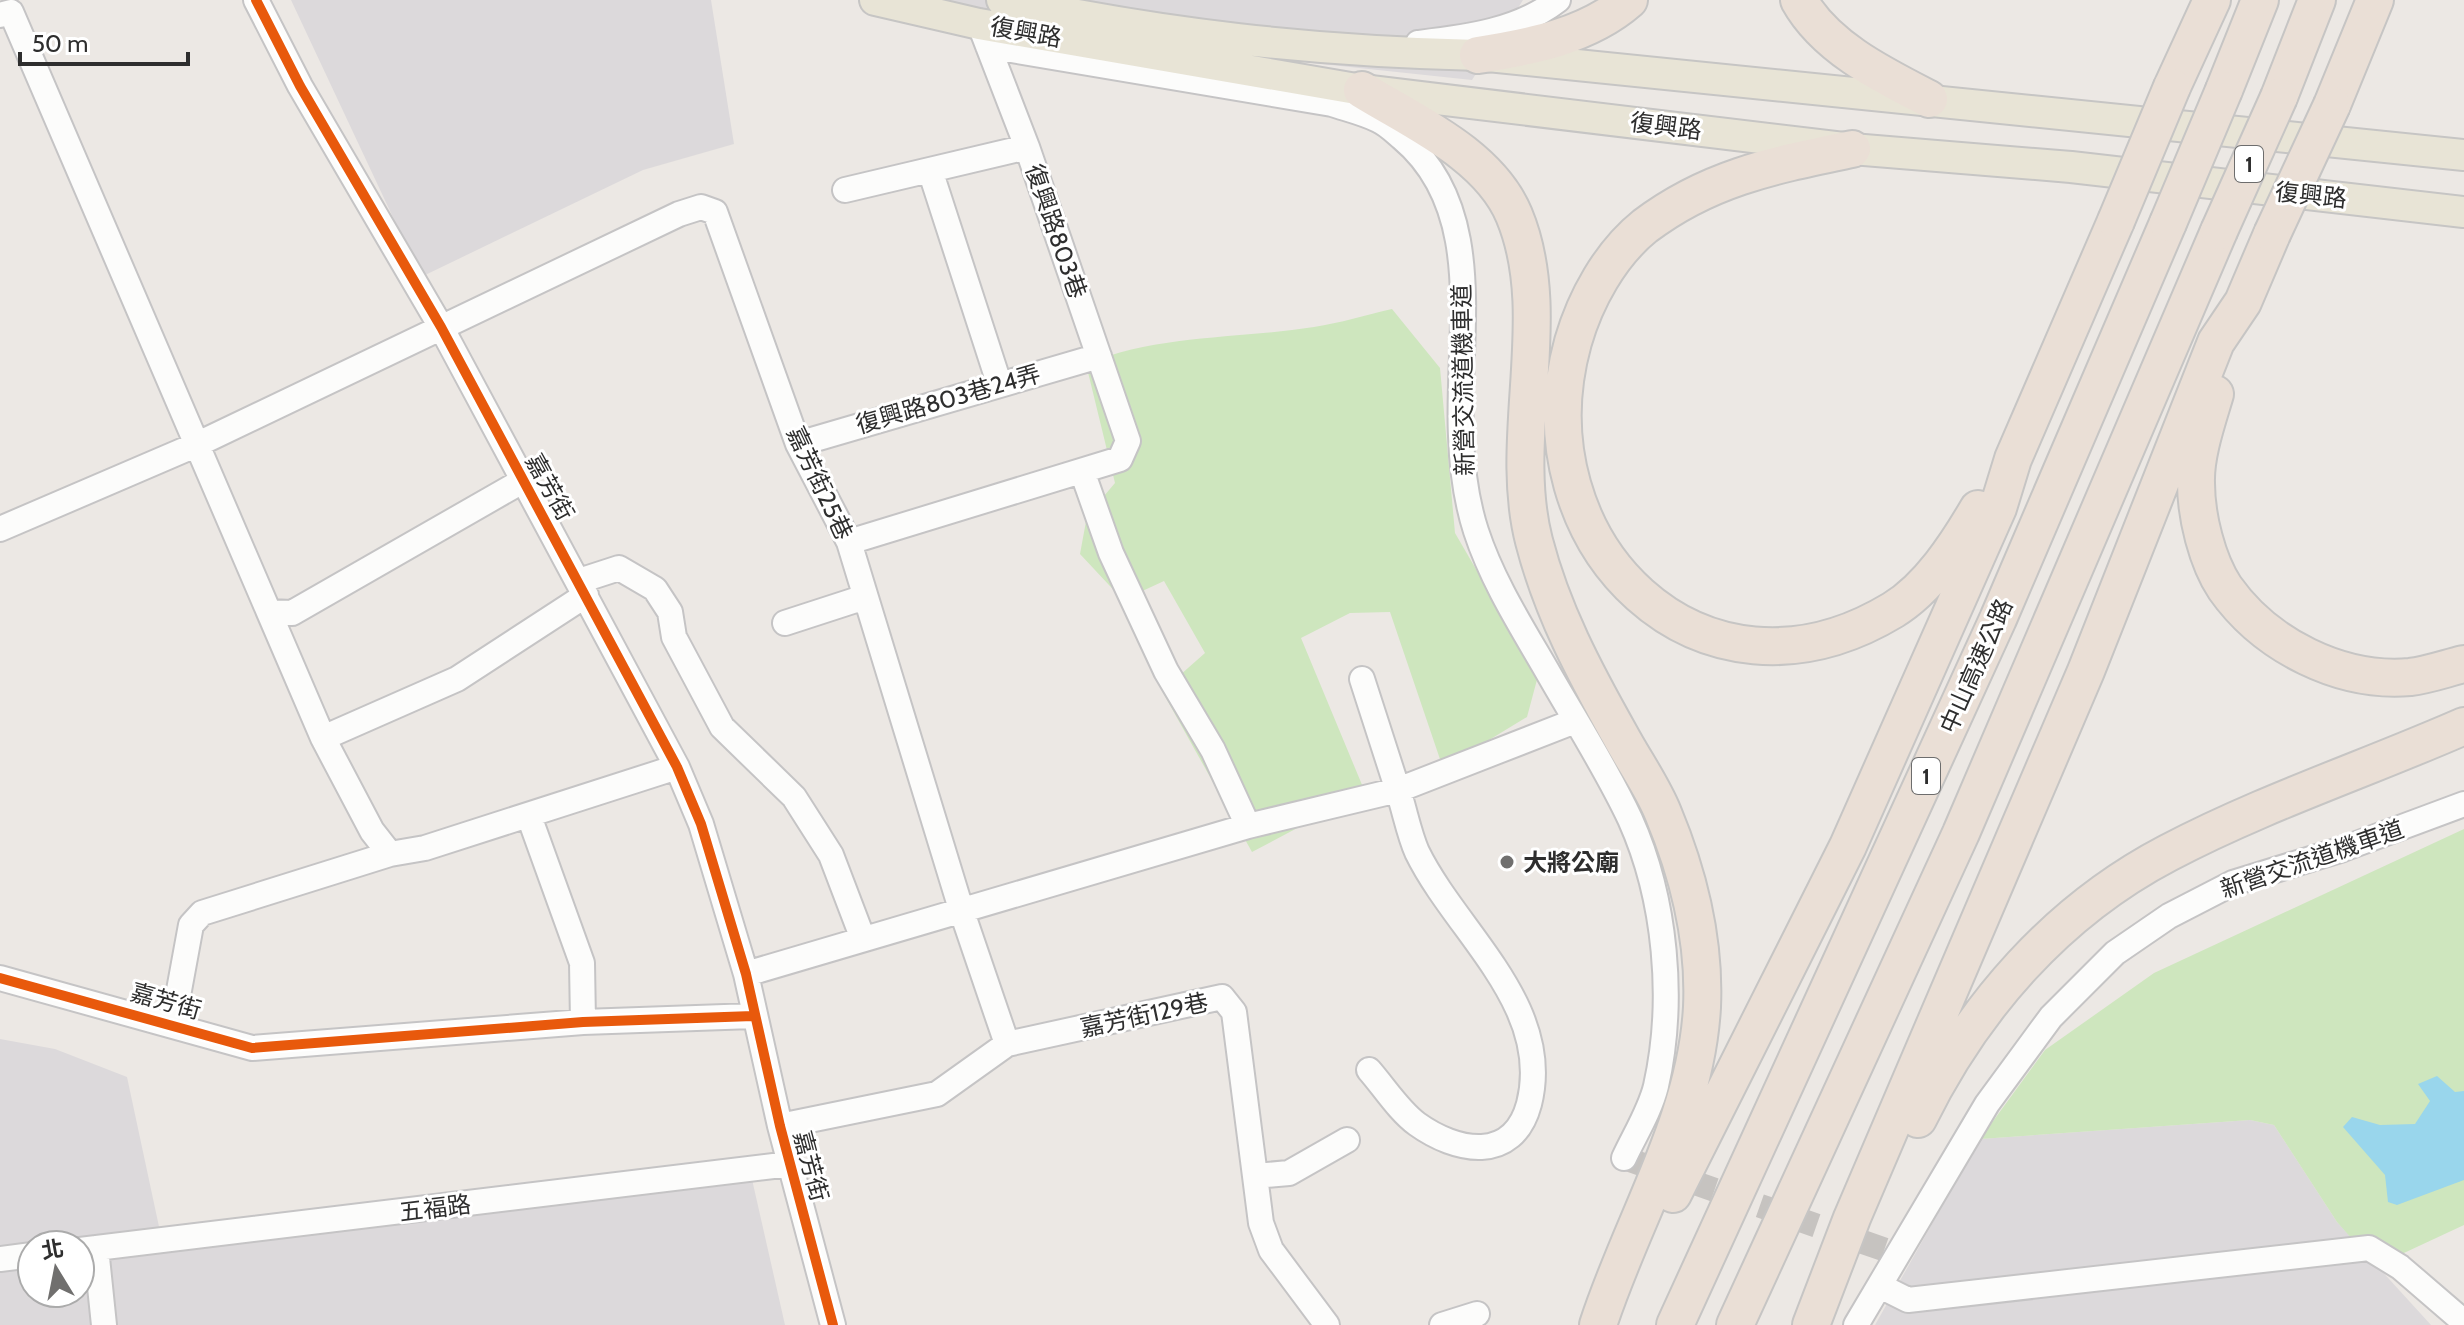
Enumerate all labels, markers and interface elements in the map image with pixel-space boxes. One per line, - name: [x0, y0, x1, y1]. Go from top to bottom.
- street label: 復興路: [988, 11, 1064, 53]
- scale bar: [20, 16, 188, 66]
- text: 50 m: [32, 29, 88, 58]
- street label: 復興路: [1629, 107, 1703, 145]
- road number: 1: [2235, 146, 2263, 182]
- street label: 復興路803巷: [1019, 160, 1093, 302]
- street label: 復興路: [2274, 177, 2348, 213]
- street label: 新營交流道機車道: [1447, 284, 1479, 476]
- street label: 復興路803巷24弄: [852, 359, 1044, 439]
- street label: 嘉芳街25巷: [781, 422, 859, 544]
- street label: 嘉芳街: [520, 448, 580, 526]
- street label: 中山高速公路: [1933, 594, 2019, 738]
- road number: 1: [1912, 758, 1940, 794]
- street label: 新營交流道機車道: [2217, 814, 2407, 904]
- place label: 大將公廟: [1523, 848, 1619, 877]
- marker: 大將公廟: [1498, 853, 1516, 871]
- street label: 嘉芳街: [127, 977, 205, 1025]
- street label: 嘉芳街129巷: [1077, 987, 1211, 1043]
- street label: 嘉芳街: [788, 1127, 834, 1205]
- street label: 五福路: [398, 1189, 472, 1227]
- north arrow: [16, 1229, 96, 1309]
- text: 北: [39, 1235, 66, 1265]

